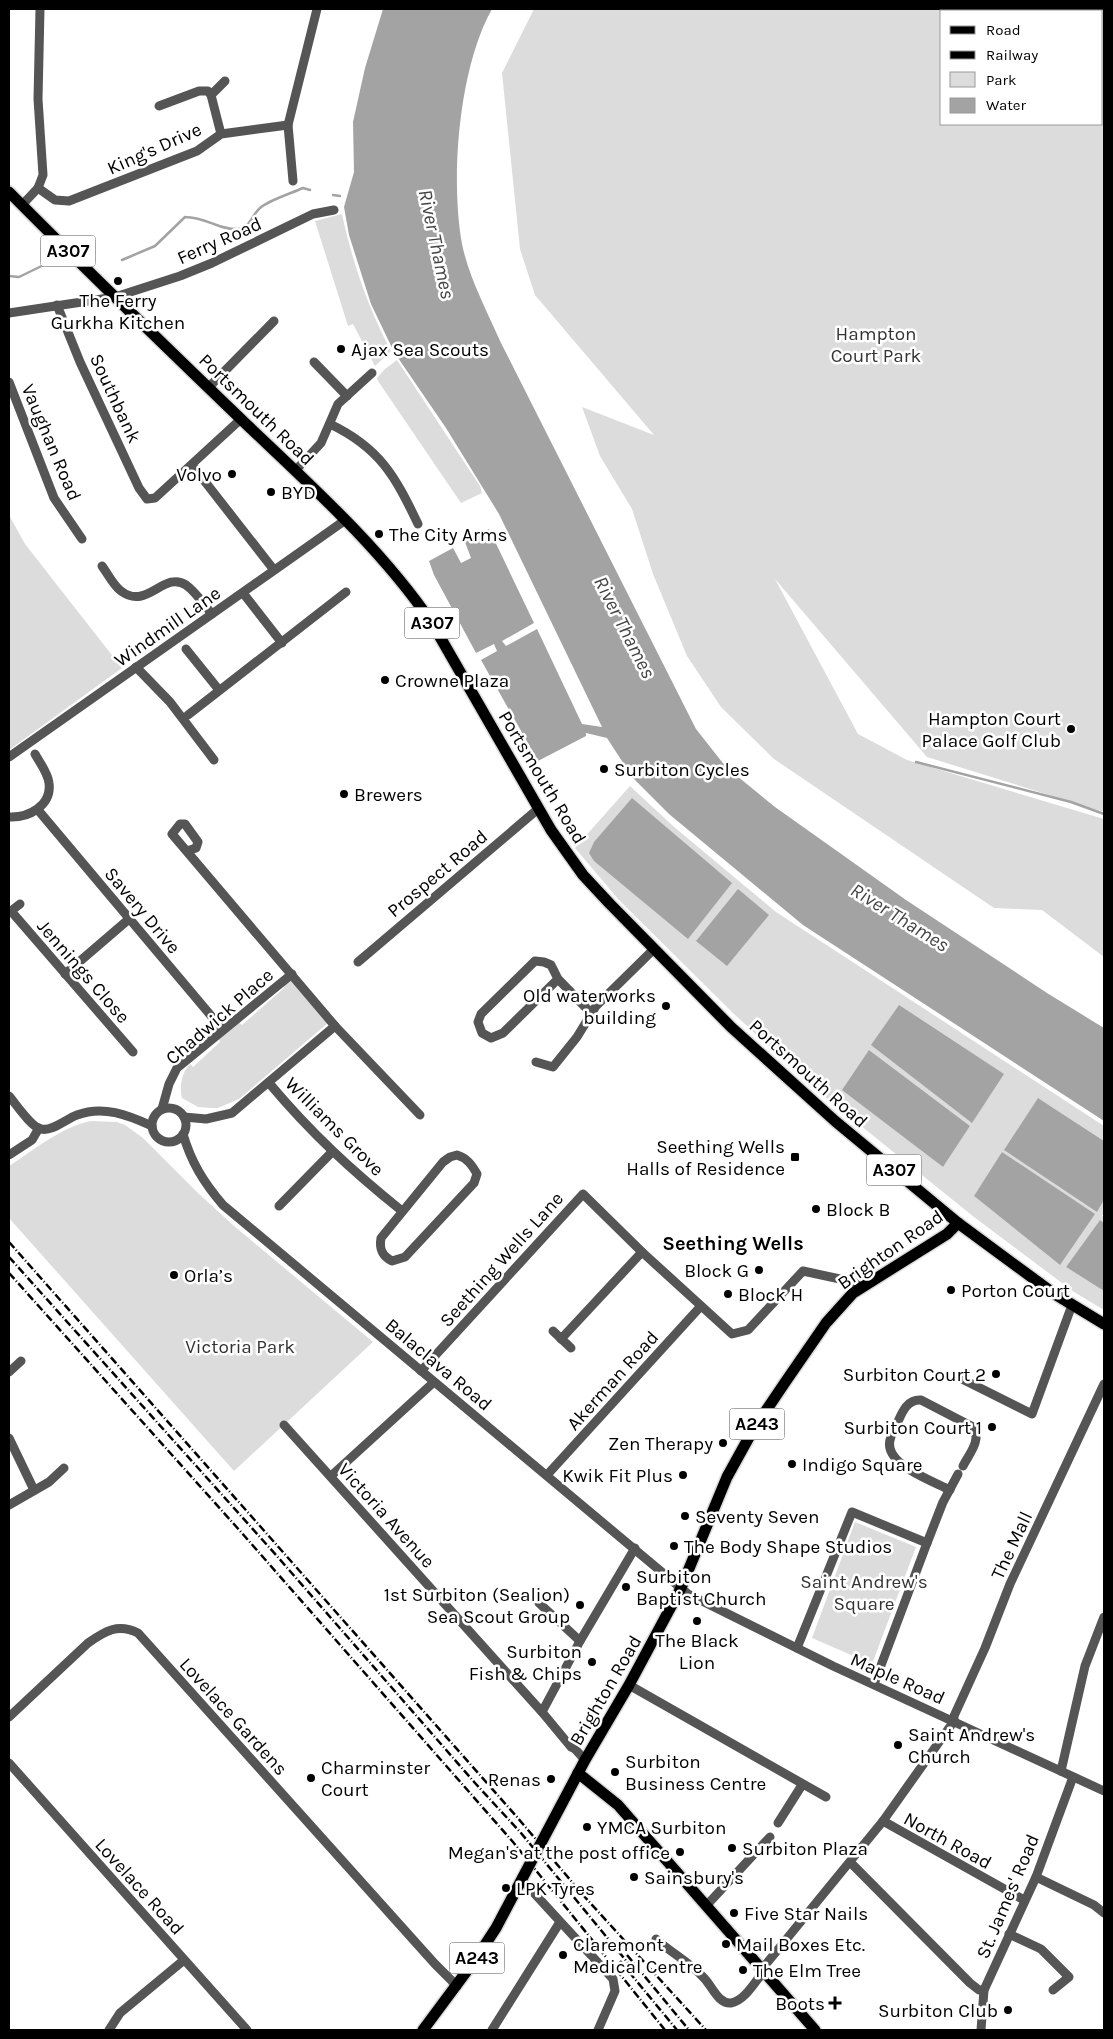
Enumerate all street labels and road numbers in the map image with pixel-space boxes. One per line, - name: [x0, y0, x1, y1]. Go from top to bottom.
- street label: King's Drive: [104, 118, 205, 179]
- street label: Ferry Road: [174, 213, 265, 269]
- road number: A307: [40, 236, 96, 266]
- street label: Portsmouth Road: [194, 349, 318, 470]
- street label: Southbank: [85, 350, 145, 447]
- street label: Vaughan Road: [17, 381, 86, 504]
- street label: Windmill Lane: [110, 582, 225, 672]
- road number: A307: [404, 608, 460, 638]
- street label: Portsmouth Road: [494, 707, 591, 848]
- street label: Prospect Road: [383, 826, 492, 922]
- street label: Savery Drive: [100, 863, 185, 958]
- street label: Jennings Close: [32, 915, 134, 1028]
- street label: Chadwick Place: [161, 964, 278, 1069]
- street label: Portsmouth Road: [745, 1015, 872, 1133]
- street label: Williams Grove: [280, 1073, 388, 1181]
- road number: A307: [866, 1154, 922, 1186]
- street label: Seething Wells Lane: [435, 1188, 568, 1332]
- street label: Brighton Road: [834, 1205, 948, 1294]
- street label: Balaclava Road: [381, 1314, 496, 1416]
- street label: Akerman Road: [562, 1326, 663, 1435]
- road number: A243: [730, 1408, 784, 1440]
- street label: Victoria Avenue: [333, 1459, 439, 1573]
- street label: The Mall: [987, 1508, 1037, 1583]
- street label: Brighton Road: [565, 1631, 646, 1750]
- street label: Maple Road: [847, 1648, 948, 1710]
- street label: Lovelace Gardens: [175, 1653, 292, 1780]
- street label: North Road: [900, 1808, 995, 1874]
- street label: St. James' Road: [972, 1831, 1044, 1962]
- street label: Lovelace Road: [90, 1834, 188, 1939]
- road number: A243: [450, 1942, 504, 1974]

